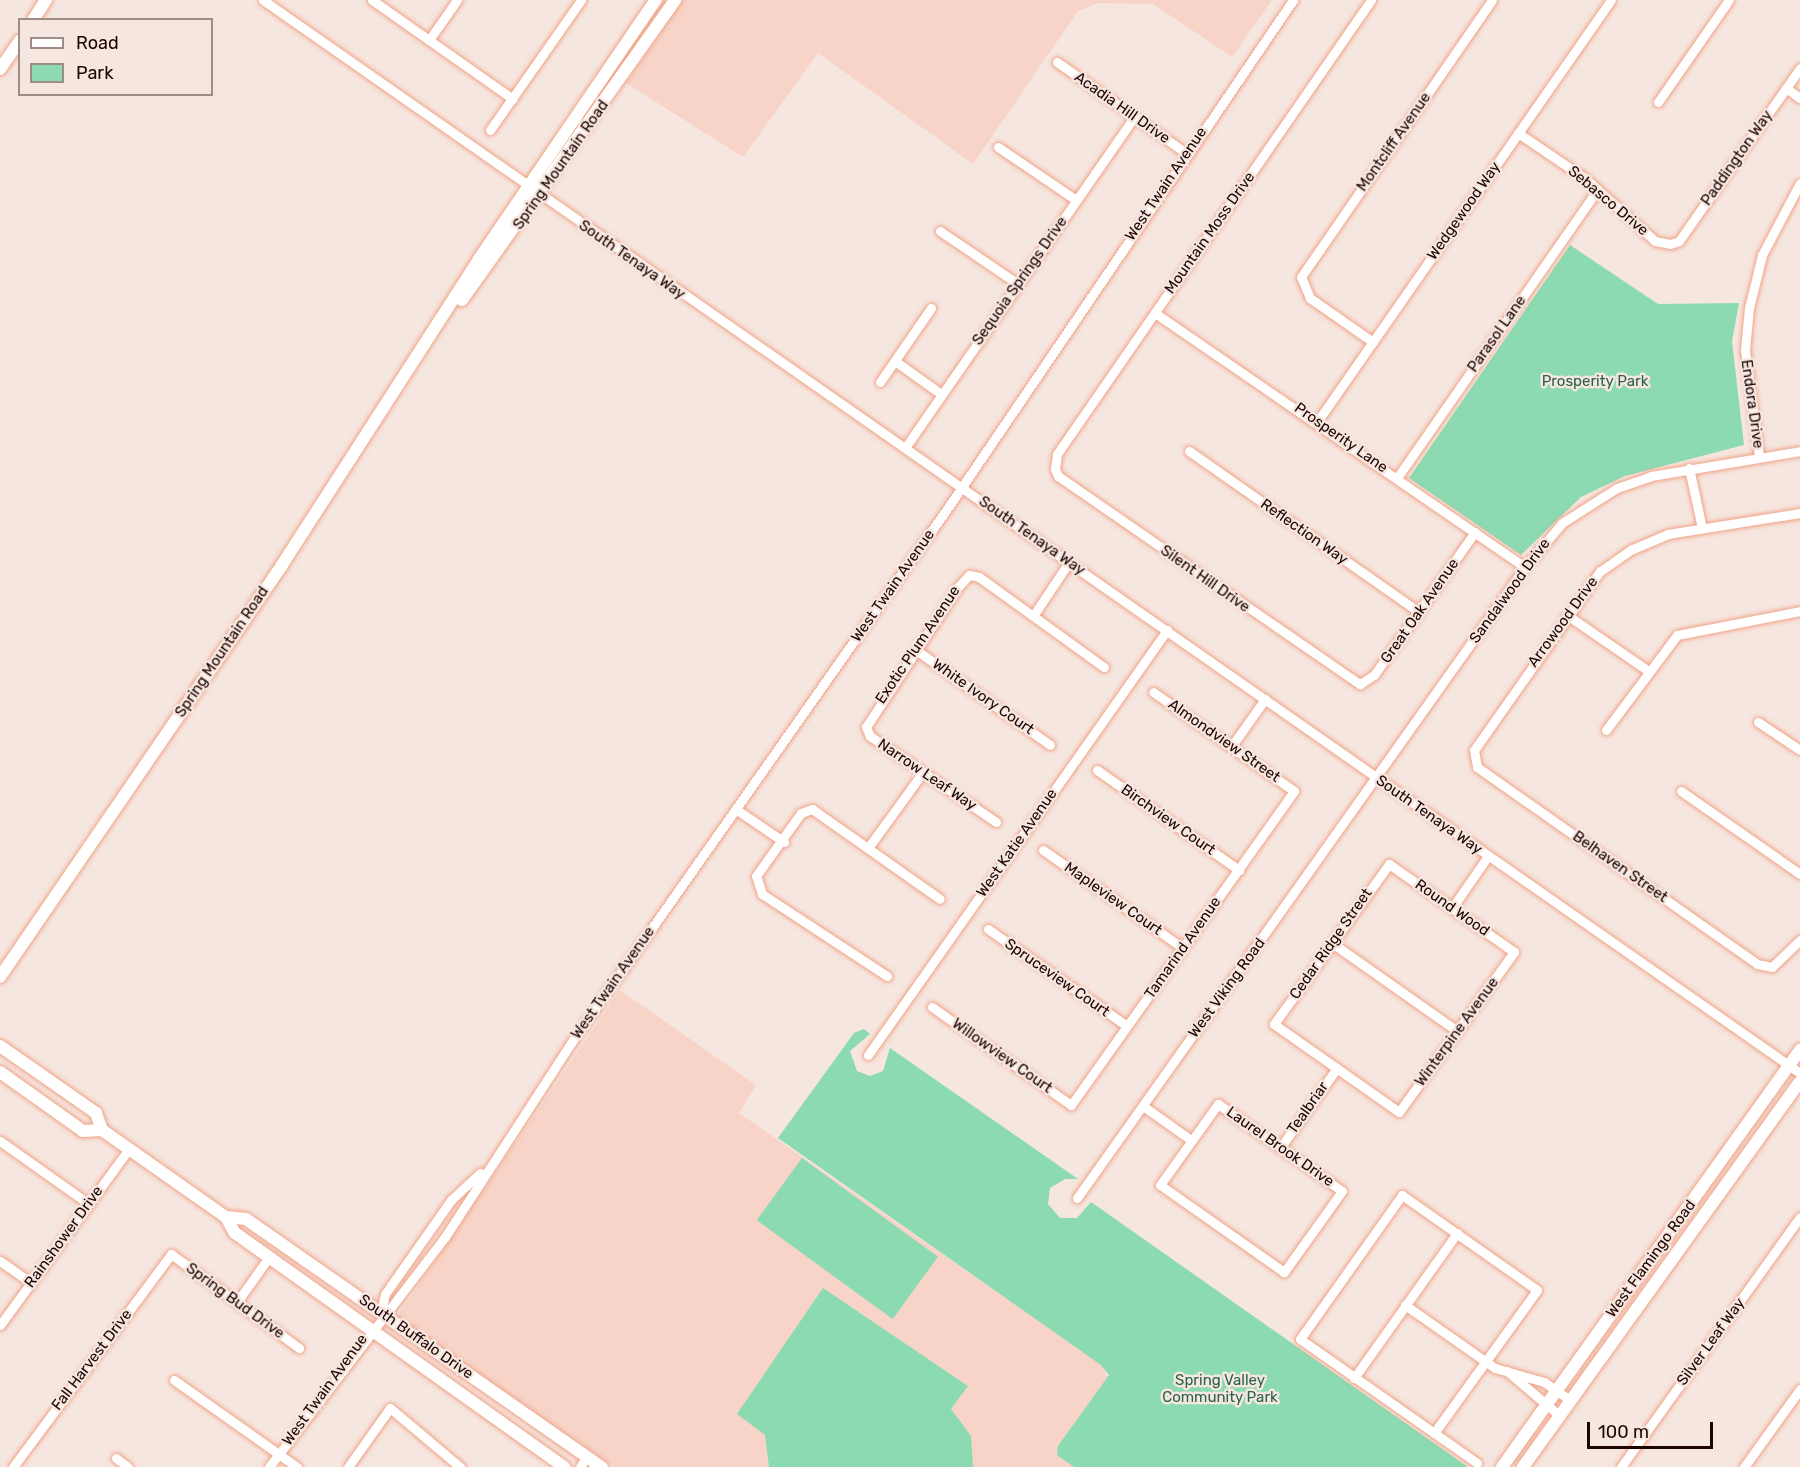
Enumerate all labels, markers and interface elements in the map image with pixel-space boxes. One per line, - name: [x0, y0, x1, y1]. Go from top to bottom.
- legend: [18, 18, 213, 96]
- text: Road: [76, 32, 119, 54]
- text: Park: [76, 62, 113, 84]
- street label: Acadia Hill Drive: [1071, 68, 1173, 148]
- street label: Montcliff Avenue: [1353, 89, 1435, 195]
- street label: Spring Mountain Road: [509, 97, 613, 233]
- street label: Paddington Way: [1697, 107, 1777, 209]
- street label: West Twain Avenue: [1121, 123, 1211, 245]
- street label: Wedgewood Way: [1423, 158, 1505, 264]
- street label: Sebasco Drive: [1564, 162, 1652, 240]
- street label: Mountain Moss Drive: [1161, 169, 1259, 297]
- street label: Sequoia Springs Drive: [969, 213, 1071, 349]
- street label: South Tenaya Way: [575, 216, 689, 304]
- street label: Parasol Lane: [1464, 292, 1530, 376]
- street label: Endora Drive: [1737, 359, 1767, 449]
- park label: Prosperity Park: [1541, 373, 1649, 391]
- street label: Prosperity Lane: [1291, 399, 1391, 477]
- street label: South Tenaya Way: [975, 492, 1089, 580]
- street label: Reflection Way: [1257, 495, 1351, 569]
- street label: West Twain Avenue: [847, 526, 939, 646]
- street label: Sandalwood Drive: [1466, 535, 1554, 647]
- street label: Silent Hill Drive: [1157, 542, 1253, 616]
- street label: Great Oak Avenue: [1377, 555, 1463, 667]
- street label: Arrowood Drive: [1524, 573, 1602, 671]
- street label: Exotic Plum Avenue: [872, 582, 964, 708]
- street label: Spring Mountain Road: [171, 583, 273, 721]
- street label: White Ivory Court: [929, 655, 1037, 739]
- street label: Almondview Street: [1164, 696, 1284, 786]
- street label: Narrow Leaf Way: [874, 735, 980, 815]
- street label: South Tenaya Way: [1372, 771, 1486, 859]
- street label: Birchview Court: [1117, 781, 1219, 859]
- street label: West Katie Avenue: [973, 785, 1061, 901]
- street label: Belhaven Street: [1569, 828, 1671, 906]
- street label: Mapleview Court: [1060, 858, 1166, 940]
- street label: Round Wood: [1411, 876, 1493, 940]
- street label: Cedar Ridge Street: [1286, 885, 1376, 1003]
- street label: Tamarind Avenue: [1141, 893, 1225, 1003]
- street label: West Twain Avenue: [567, 923, 659, 1043]
- street label: West Viking Road: [1185, 934, 1269, 1042]
- street label: Spruceview Court: [1001, 935, 1113, 1021]
- street label: Winterpine Avenue: [1411, 974, 1503, 1090]
- street label: Willowview Court: [948, 1015, 1056, 1097]
- street label: Tealbriar: [1283, 1078, 1333, 1138]
- street label: Laurel Brook Drive: [1223, 1103, 1337, 1191]
- street label: Rainshower Drive: [21, 1182, 107, 1292]
- street label: West Flamingo Road: [1602, 1197, 1700, 1321]
- street label: Spring Bud Drive: [182, 1259, 288, 1343]
- street label: South Buffalo Drive: [355, 1291, 477, 1383]
- street label: Silver Leaf Way: [1673, 1294, 1749, 1390]
- street label: Fall Harvest Drive: [48, 1306, 136, 1414]
- street label: West Twain Avenue: [278, 1331, 372, 1449]
- park label: Spring Valley Community Park: [1162, 1371, 1278, 1406]
- scale bar: [1590, 1410, 1716, 1448]
- text: 100 m: [1598, 1421, 1649, 1443]

